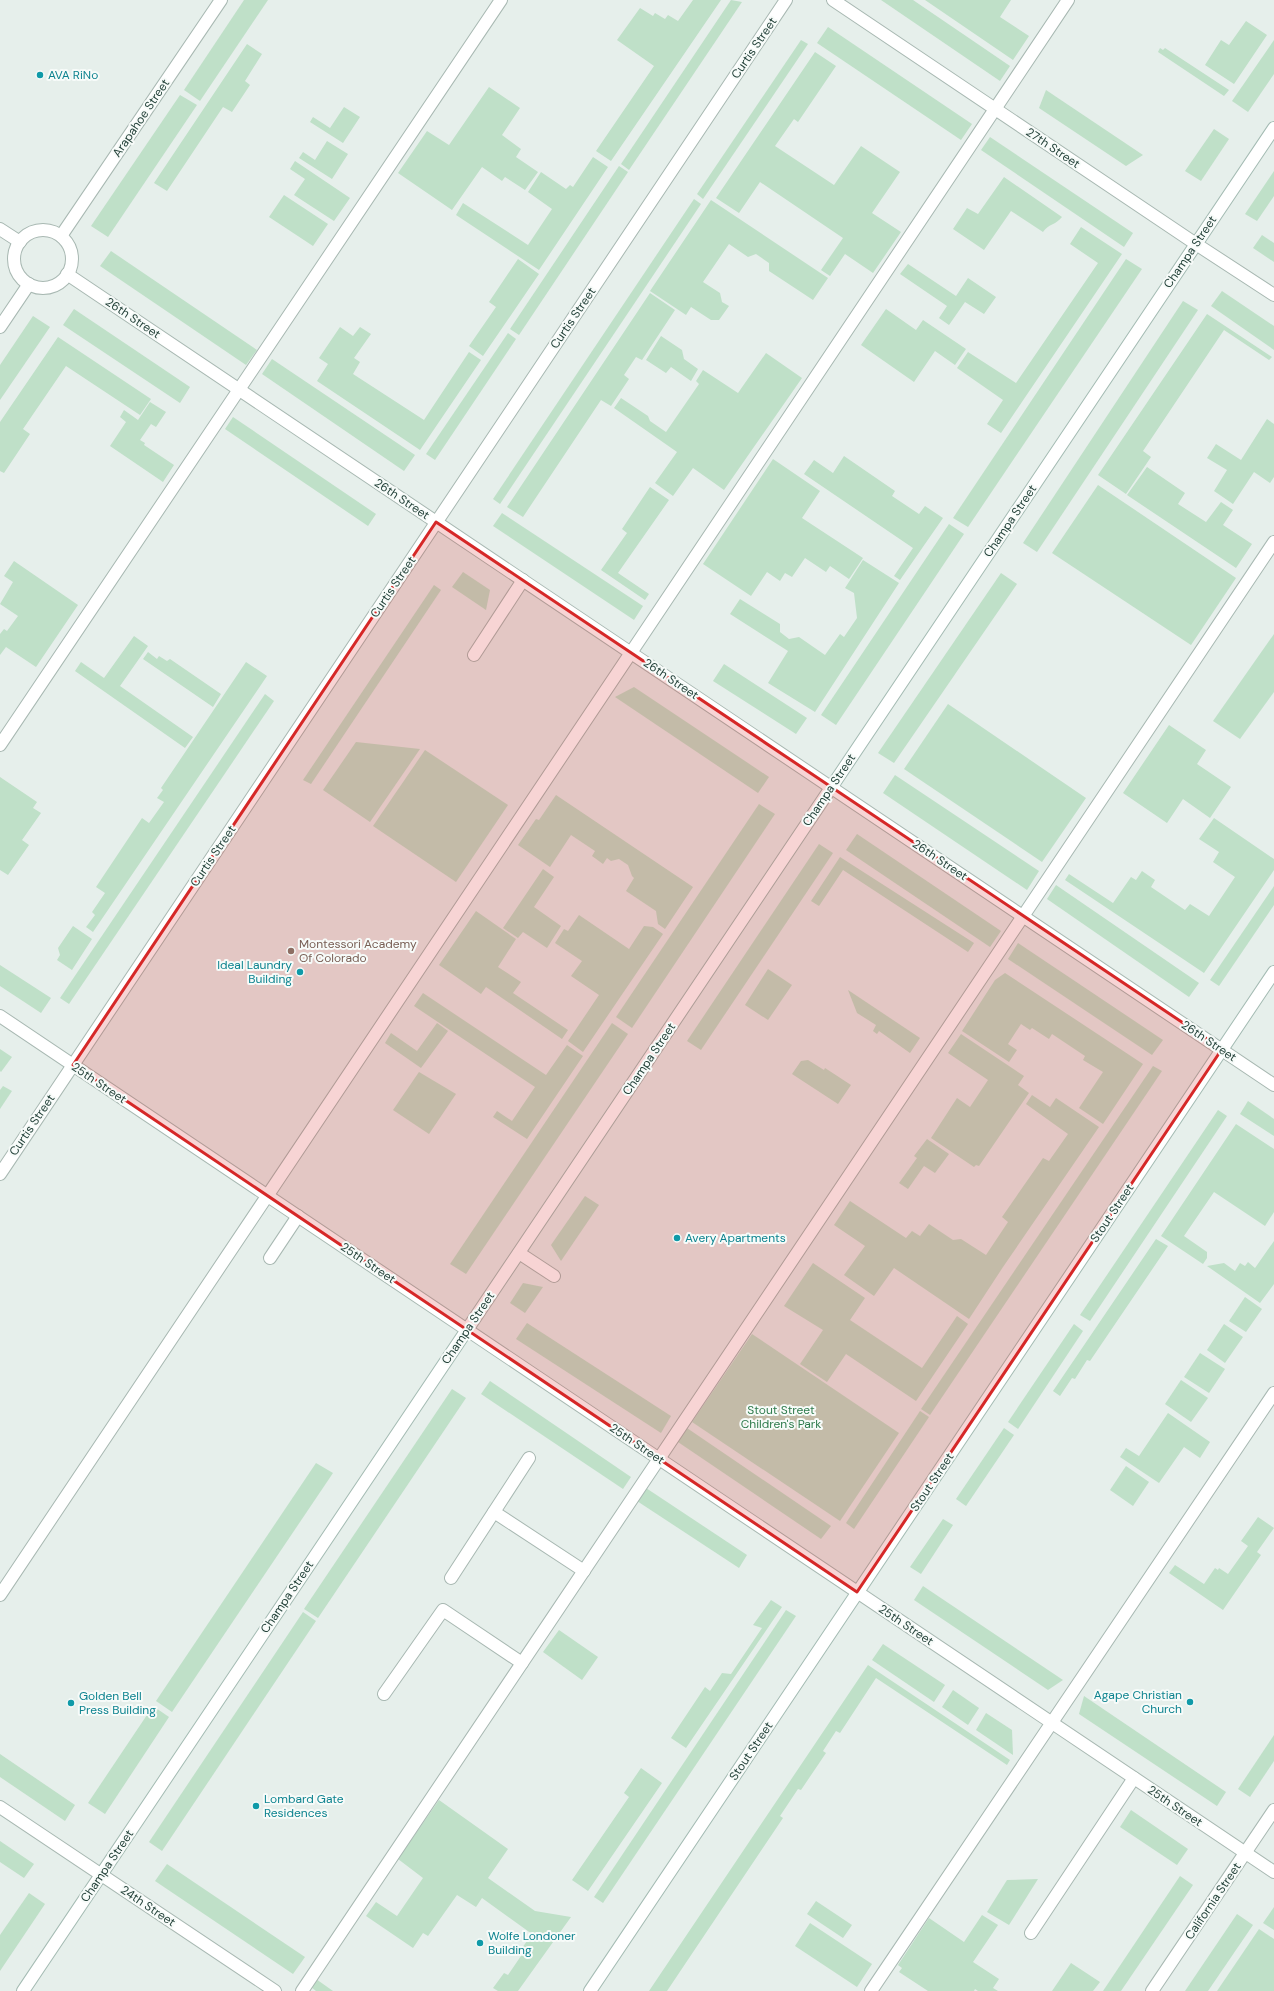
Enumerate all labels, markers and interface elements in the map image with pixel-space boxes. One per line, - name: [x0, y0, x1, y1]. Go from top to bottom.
- street label: Curtis Street: [728, 14, 781, 82]
- place label: AVA RiNo: [48, 67, 98, 83]
- marker: AVA RiNo: [35, 70, 45, 80]
- street label: Arapahoe Street: [109, 76, 173, 160]
- street label: 27th Street: [1023, 124, 1083, 172]
- street label: Champa Street: [1160, 212, 1220, 291]
- street label: Curtis Street: [547, 284, 600, 352]
- street label: 26th Street: [102, 294, 164, 342]
- street label: 26th Street: [371, 475, 433, 523]
- street label: Champa Street: [980, 481, 1040, 560]
- street label: Curtis Street: [367, 553, 420, 621]
- street label: 26th Street: [640, 655, 702, 703]
- street label: Champa Street: [799, 750, 859, 829]
- street label: Curtis Street: [187, 822, 240, 890]
- street label: 26th Street: [909, 836, 971, 884]
- place label: Montessori Academy Of Colorado: [299, 936, 417, 966]
- marker: Montessori Academy Of Colorado: [286, 946, 296, 956]
- place label: Ideal Laundry Building: [217, 957, 292, 987]
- marker: Ideal Laundry Building: [295, 967, 305, 977]
- street label: 26th Street: [1178, 1017, 1240, 1065]
- street label: Champa Street: [619, 1019, 679, 1098]
- street label: 25th Street: [68, 1059, 130, 1107]
- street label: Curtis Street: [6, 1091, 59, 1159]
- street label: Stout Street: [1087, 1180, 1138, 1245]
- place label: Avery Apartments: [685, 1230, 786, 1246]
- marker: Avery Apartments: [672, 1233, 682, 1243]
- street label: 25th Street: [337, 1239, 399, 1287]
- street label: Champa Street: [438, 1288, 498, 1367]
- park label: Stout Street Children's Park: [741, 1402, 821, 1432]
- street label: 25th Street: [606, 1420, 668, 1468]
- street label: Stout Street: [907, 1449, 958, 1514]
- street label: Champa Street: [257, 1557, 317, 1636]
- street label: 25th Street: [875, 1601, 937, 1649]
- place label: Agape Christian Church: [1094, 1687, 1182, 1717]
- place label: Golden Bell Press Building: [79, 1688, 156, 1718]
- marker: Agape Christian Church: [1185, 1697, 1195, 1707]
- marker: Golden Bell Press Building: [66, 1698, 76, 1708]
- street label: Stout Street: [726, 1718, 777, 1783]
- street label: 25th Street: [1144, 1782, 1206, 1830]
- place label: Lombard Gate Residences: [264, 1791, 344, 1821]
- marker: Lombard Gate Residences: [251, 1801, 261, 1811]
- street label: Champa Street: [77, 1826, 137, 1905]
- street label: California Street: [1181, 1859, 1245, 1943]
- street label: 24th Street: [117, 1882, 179, 1930]
- place label: Wolfe Londoner Building: [488, 1928, 576, 1958]
- marker: Wolfe Londoner Building: [475, 1938, 485, 1948]

